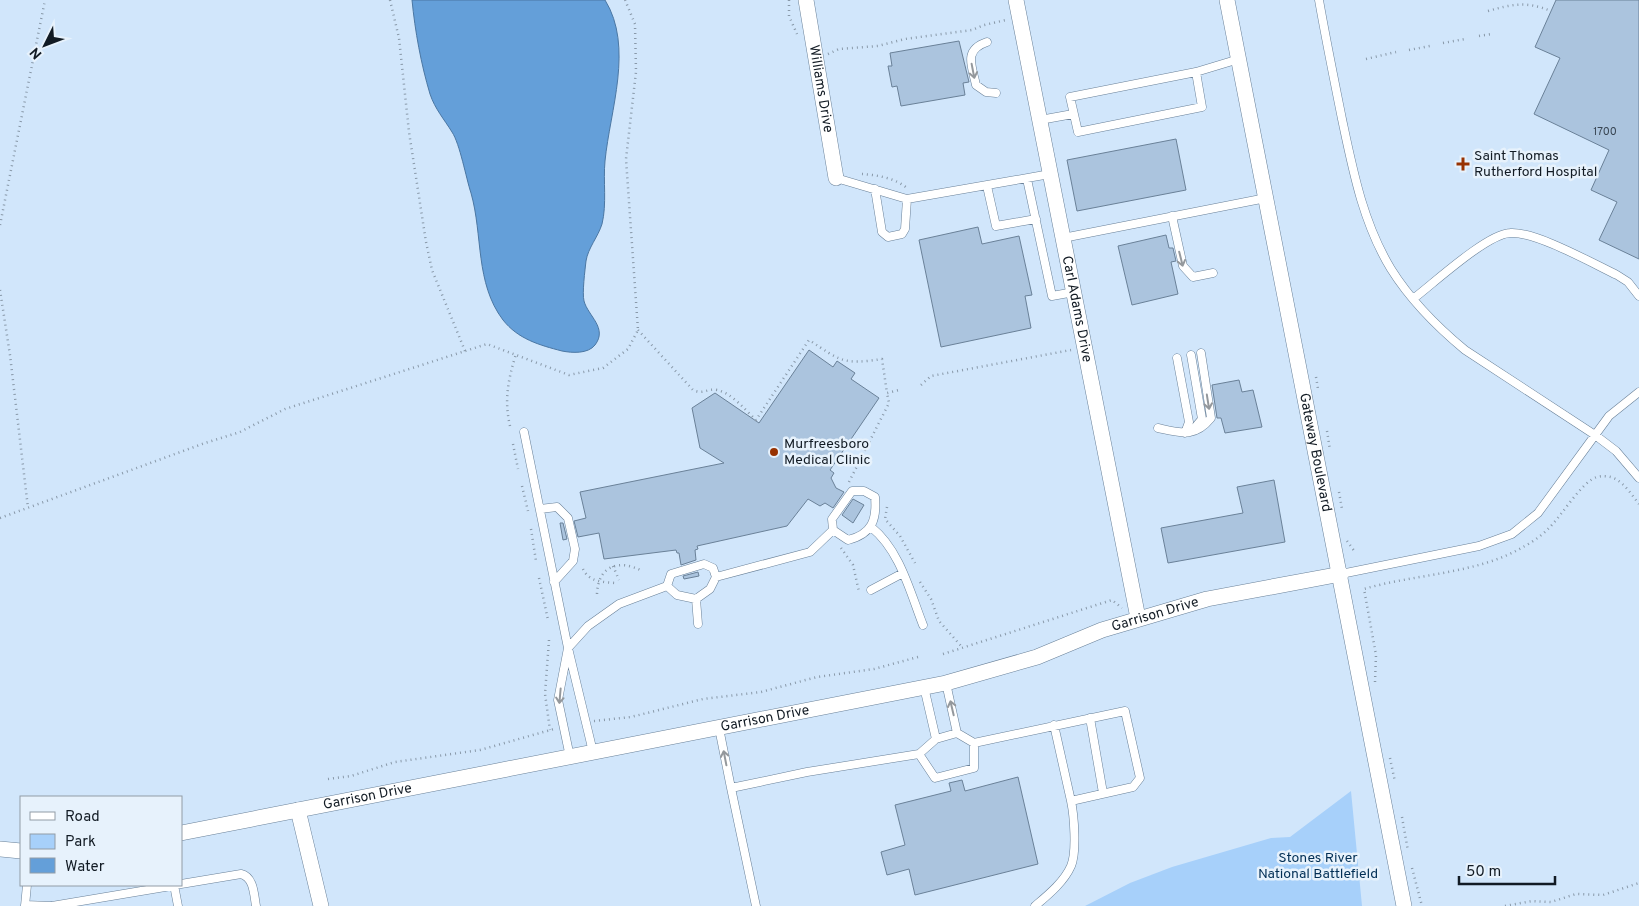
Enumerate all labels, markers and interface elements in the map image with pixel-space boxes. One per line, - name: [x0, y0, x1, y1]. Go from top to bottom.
- north arrow: [20, 20, 70, 70]
- text: N: [27, 43, 46, 62]
- street label: Williams Drive: [805, 44, 837, 134]
- one-way arrow: [969, 62, 979, 78]
- house number: 1700: [1593, 125, 1617, 139]
- place label: Saint Thomas Rutherford Hospital: [1474, 148, 1597, 181]
- marker: Saint Thomas Rutherford Hospital: [1456, 157, 1470, 171]
- one-way arrow: [1177, 250, 1186, 266]
- street label: Carl Adams Drive: [1058, 254, 1096, 364]
- street label: Gateway Boulevard: [1295, 392, 1335, 513]
- one-way arrow: [1203, 393, 1213, 409]
- place label: Murfreesboro Medical Clinic: [784, 436, 870, 469]
- marker: Murfreesboro Medical Clinic: [768, 446, 780, 458]
- street label: Garrison Drive: [1110, 593, 1201, 635]
- one-way arrow: [555, 687, 565, 703]
- one-way arrow: [947, 700, 956, 716]
- street label: Garrison Drive: [719, 702, 811, 736]
- one-way arrow: [720, 750, 729, 766]
- street label: Garrison Drive: [322, 779, 413, 813]
- legend: [20, 796, 182, 886]
- text: Road: [65, 808, 100, 827]
- text: Park: [65, 833, 96, 852]
- park label: Stones River National Battlefield: [1258, 850, 1378, 883]
- scale bar: [1459, 854, 1555, 886]
- text: Water: [65, 858, 105, 877]
- text: 50 m: [1466, 863, 1501, 882]

